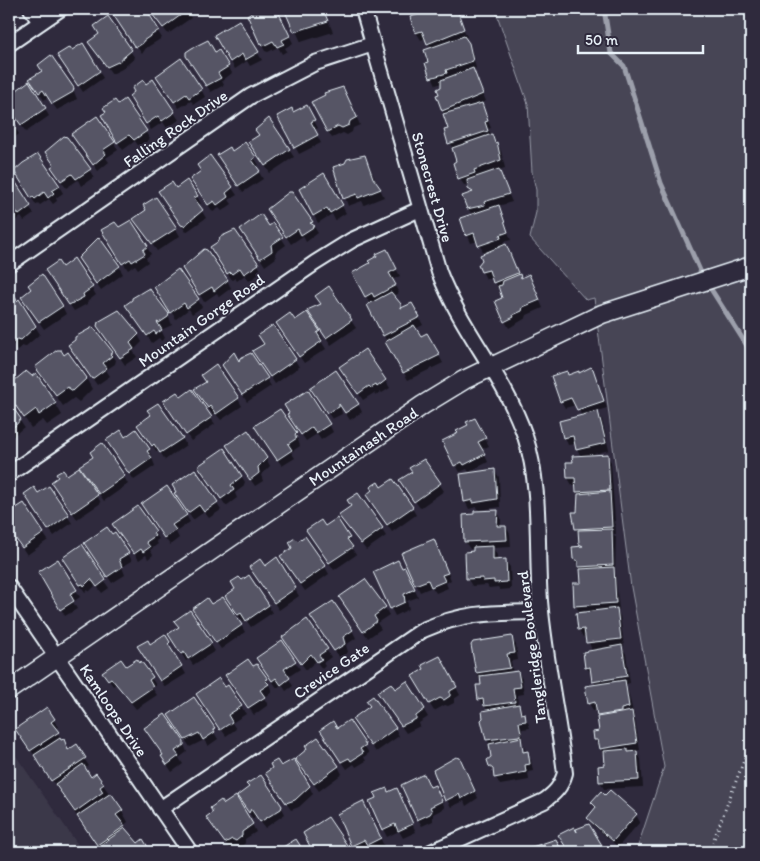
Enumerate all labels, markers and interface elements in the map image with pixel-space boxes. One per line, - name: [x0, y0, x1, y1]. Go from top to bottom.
- scale bar: [578, 22, 702, 54]
- text: 50 m: [585, 31, 618, 49]
- street label: Falling Rock Drive: [120, 85, 231, 171]
- street label: Stonecrest Drive: [408, 130, 457, 244]
- street label: Mountain Gorge Road: [135, 270, 268, 371]
- street label: Mountainash Road: [305, 403, 422, 490]
- street label: Tangleridge Boulevard: [513, 569, 550, 724]
- street label: Crevice Gate: [290, 638, 373, 703]
- street label: Kamloops Drive: [76, 660, 152, 760]

